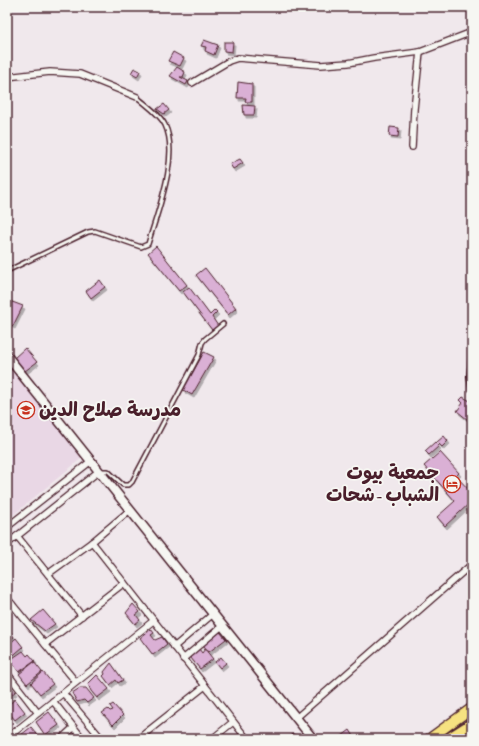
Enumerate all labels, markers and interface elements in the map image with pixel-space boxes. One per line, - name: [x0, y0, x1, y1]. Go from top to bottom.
- place label: مدرسة صلاح الدين: [39, 398, 181, 422]
- school or university icon: مدرسة صلاح الدين: [16, 400, 36, 420]
- place label: جمعية بيوت الشباب -شحات: [326, 461, 439, 507]
- hotel icon: جمعية بيوت الشباب -شحات: [442, 474, 462, 494]

